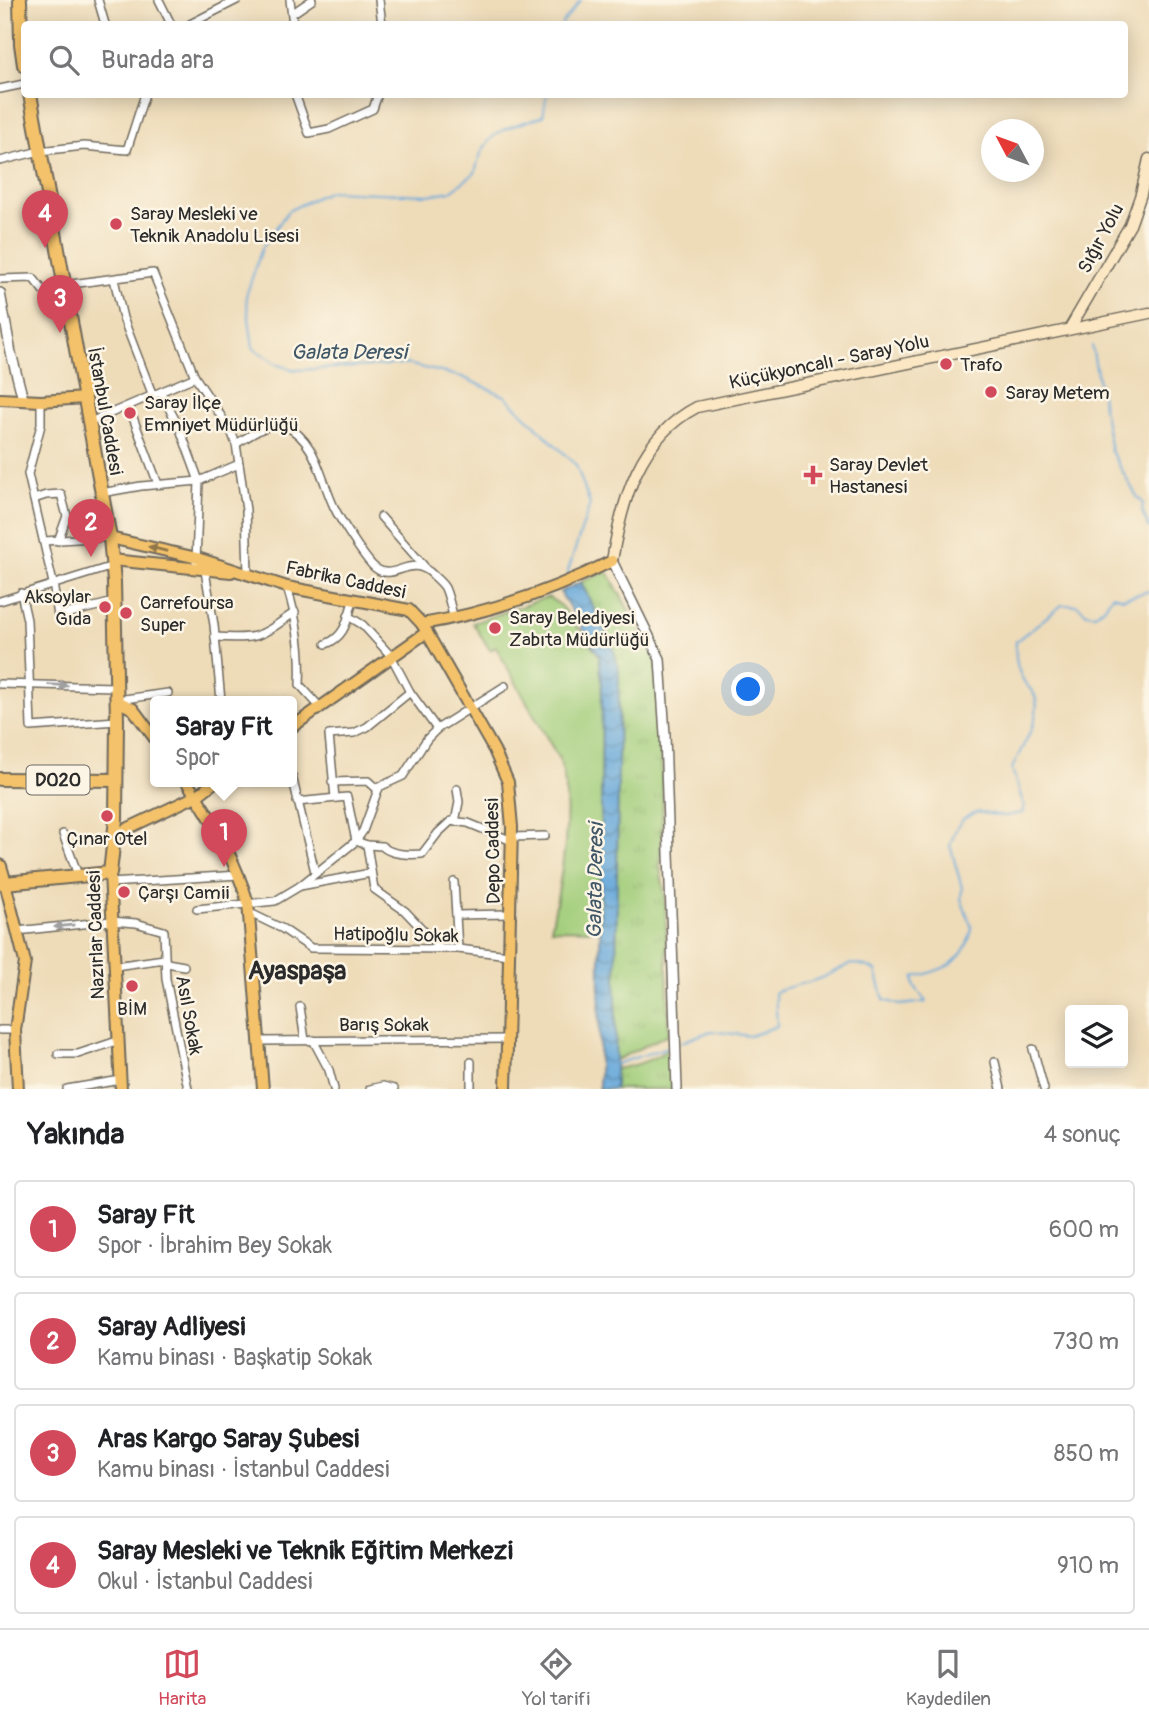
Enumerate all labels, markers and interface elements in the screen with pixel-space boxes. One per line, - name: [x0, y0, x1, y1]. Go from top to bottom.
- search box: [21, 21, 1128, 98]
- icon: search: [45, 41, 83, 79]
- text: Burada ara: [101, 44, 214, 76]
- north arrow: [981, 119, 1044, 182]
- pin: 4: [22, 190, 68, 248]
- street label: Sığır Yolu: [1073, 199, 1129, 278]
- place label: Saray Mesleki ve Teknik Anadolu Lisesi: [130, 202, 299, 248]
- marker: Saray Mesleki ve Teknik Anadolu Lisesi: [108, 216, 124, 232]
- pin: 3: [37, 275, 83, 333]
- street label: Küçükyoncalı - Saray Yolu: [727, 329, 931, 395]
- water label: Galata Deresi: [291, 339, 410, 366]
- street label: İstanbul Caddesi: [82, 345, 128, 477]
- place label: Trafo: [960, 353, 1002, 377]
- marker: Trafo: [938, 356, 954, 372]
- place label: Saray Metem: [1005, 381, 1110, 405]
- marker: Saray Metem: [983, 384, 999, 400]
- place label: Saray İlçe Emniyet Müdürlüğü: [144, 391, 299, 437]
- marker: Saray İlçe Emniyet Müdürlüğü: [122, 405, 138, 421]
- place label: Saray Devlet Hastanesi: [829, 453, 928, 499]
- marker: Saray Devlet Hastanesi: [803, 465, 823, 485]
- pin: 2: [68, 499, 114, 557]
- one-way arrow: [147, 543, 169, 554]
- street label: Fabrika Caddesi: [284, 556, 408, 604]
- place label: Aksoylar Gıda: [24, 585, 91, 631]
- place label: Carrefoursa Super: [140, 591, 234, 637]
- marker: Aksoylar Gıda: [97, 599, 113, 615]
- marker: Carrefoursa Super: [118, 605, 134, 621]
- place label: Saray Belediyesi Zabıta Müdürlüğü: [509, 606, 649, 652]
- marker: Saray Belediyesi Zabıta Müdürlüğü: [487, 620, 503, 636]
- your location: [731, 672, 765, 706]
- one-way arrow: [47, 680, 69, 691]
- popup: [150, 696, 297, 787]
- text: Saray Fit: [175, 711, 272, 743]
- text: Spor: [175, 743, 220, 772]
- road number: D020: [27, 766, 90, 794]
- street label: Depo Caddesi: [480, 798, 506, 904]
- marker: Çınar Otel: [99, 808, 115, 824]
- pin: 1: [201, 809, 247, 867]
- water label: Galata Deresi: [581, 820, 610, 939]
- place label: Çınar Otel: [66, 827, 148, 851]
- street label: Nazırlar Caddesi: [82, 870, 110, 1000]
- place label: Çarşı Camii: [138, 881, 229, 905]
- marker: Çarşı Camii: [116, 884, 132, 900]
- one-way arrow: [53, 921, 75, 932]
- street label: Hatipoğlu Sokak: [333, 922, 459, 948]
- district label: Ayaspaşa: [248, 955, 346, 987]
- street label: Asıl Sokak: [170, 973, 208, 1057]
- marker: BİM: [124, 978, 140, 994]
- place label: BİM: [117, 997, 147, 1021]
- map controls: [1065, 1005, 1128, 1068]
- button: layers: [1065, 1005, 1128, 1068]
- street label: Barış Sokak: [339, 1013, 429, 1037]
- text: Yakında: [28, 1116, 124, 1153]
- text: 4 sonuç: [1044, 1120, 1121, 1149]
- text: Saray Fit: [97, 1199, 194, 1231]
- text: 1: [49, 1215, 58, 1244]
- text: 600 m: [1049, 1215, 1119, 1244]
- text: Spor · İbrahim Bey Sokak: [97, 1231, 332, 1260]
- text: Saray Adliyesi: [97, 1311, 245, 1343]
- text: 2: [47, 1327, 59, 1356]
- text: 730 m: [1053, 1327, 1119, 1356]
- text: Kamu binası · Başkatip Sokak: [97, 1343, 372, 1372]
- text: Aras Kargo Saray Şubesi: [97, 1423, 359, 1455]
- text: 3: [47, 1439, 59, 1468]
- text: 850 m: [1054, 1439, 1119, 1468]
- text: Kamu binası · İstanbul Caddesi: [97, 1455, 390, 1484]
- text: Saray Mesleki ve Teknik Eğitim Merkezi: [97, 1535, 513, 1567]
- text: 4: [46, 1551, 60, 1580]
- text: 910 m: [1057, 1551, 1119, 1580]
- text: Okul · İstanbul Caddesi: [97, 1567, 313, 1596]
- tab: Harita: [158, 1645, 206, 1711]
- tab: Yol tarifi: [522, 1645, 590, 1711]
- tab: Kaydedilen: [906, 1645, 991, 1711]

